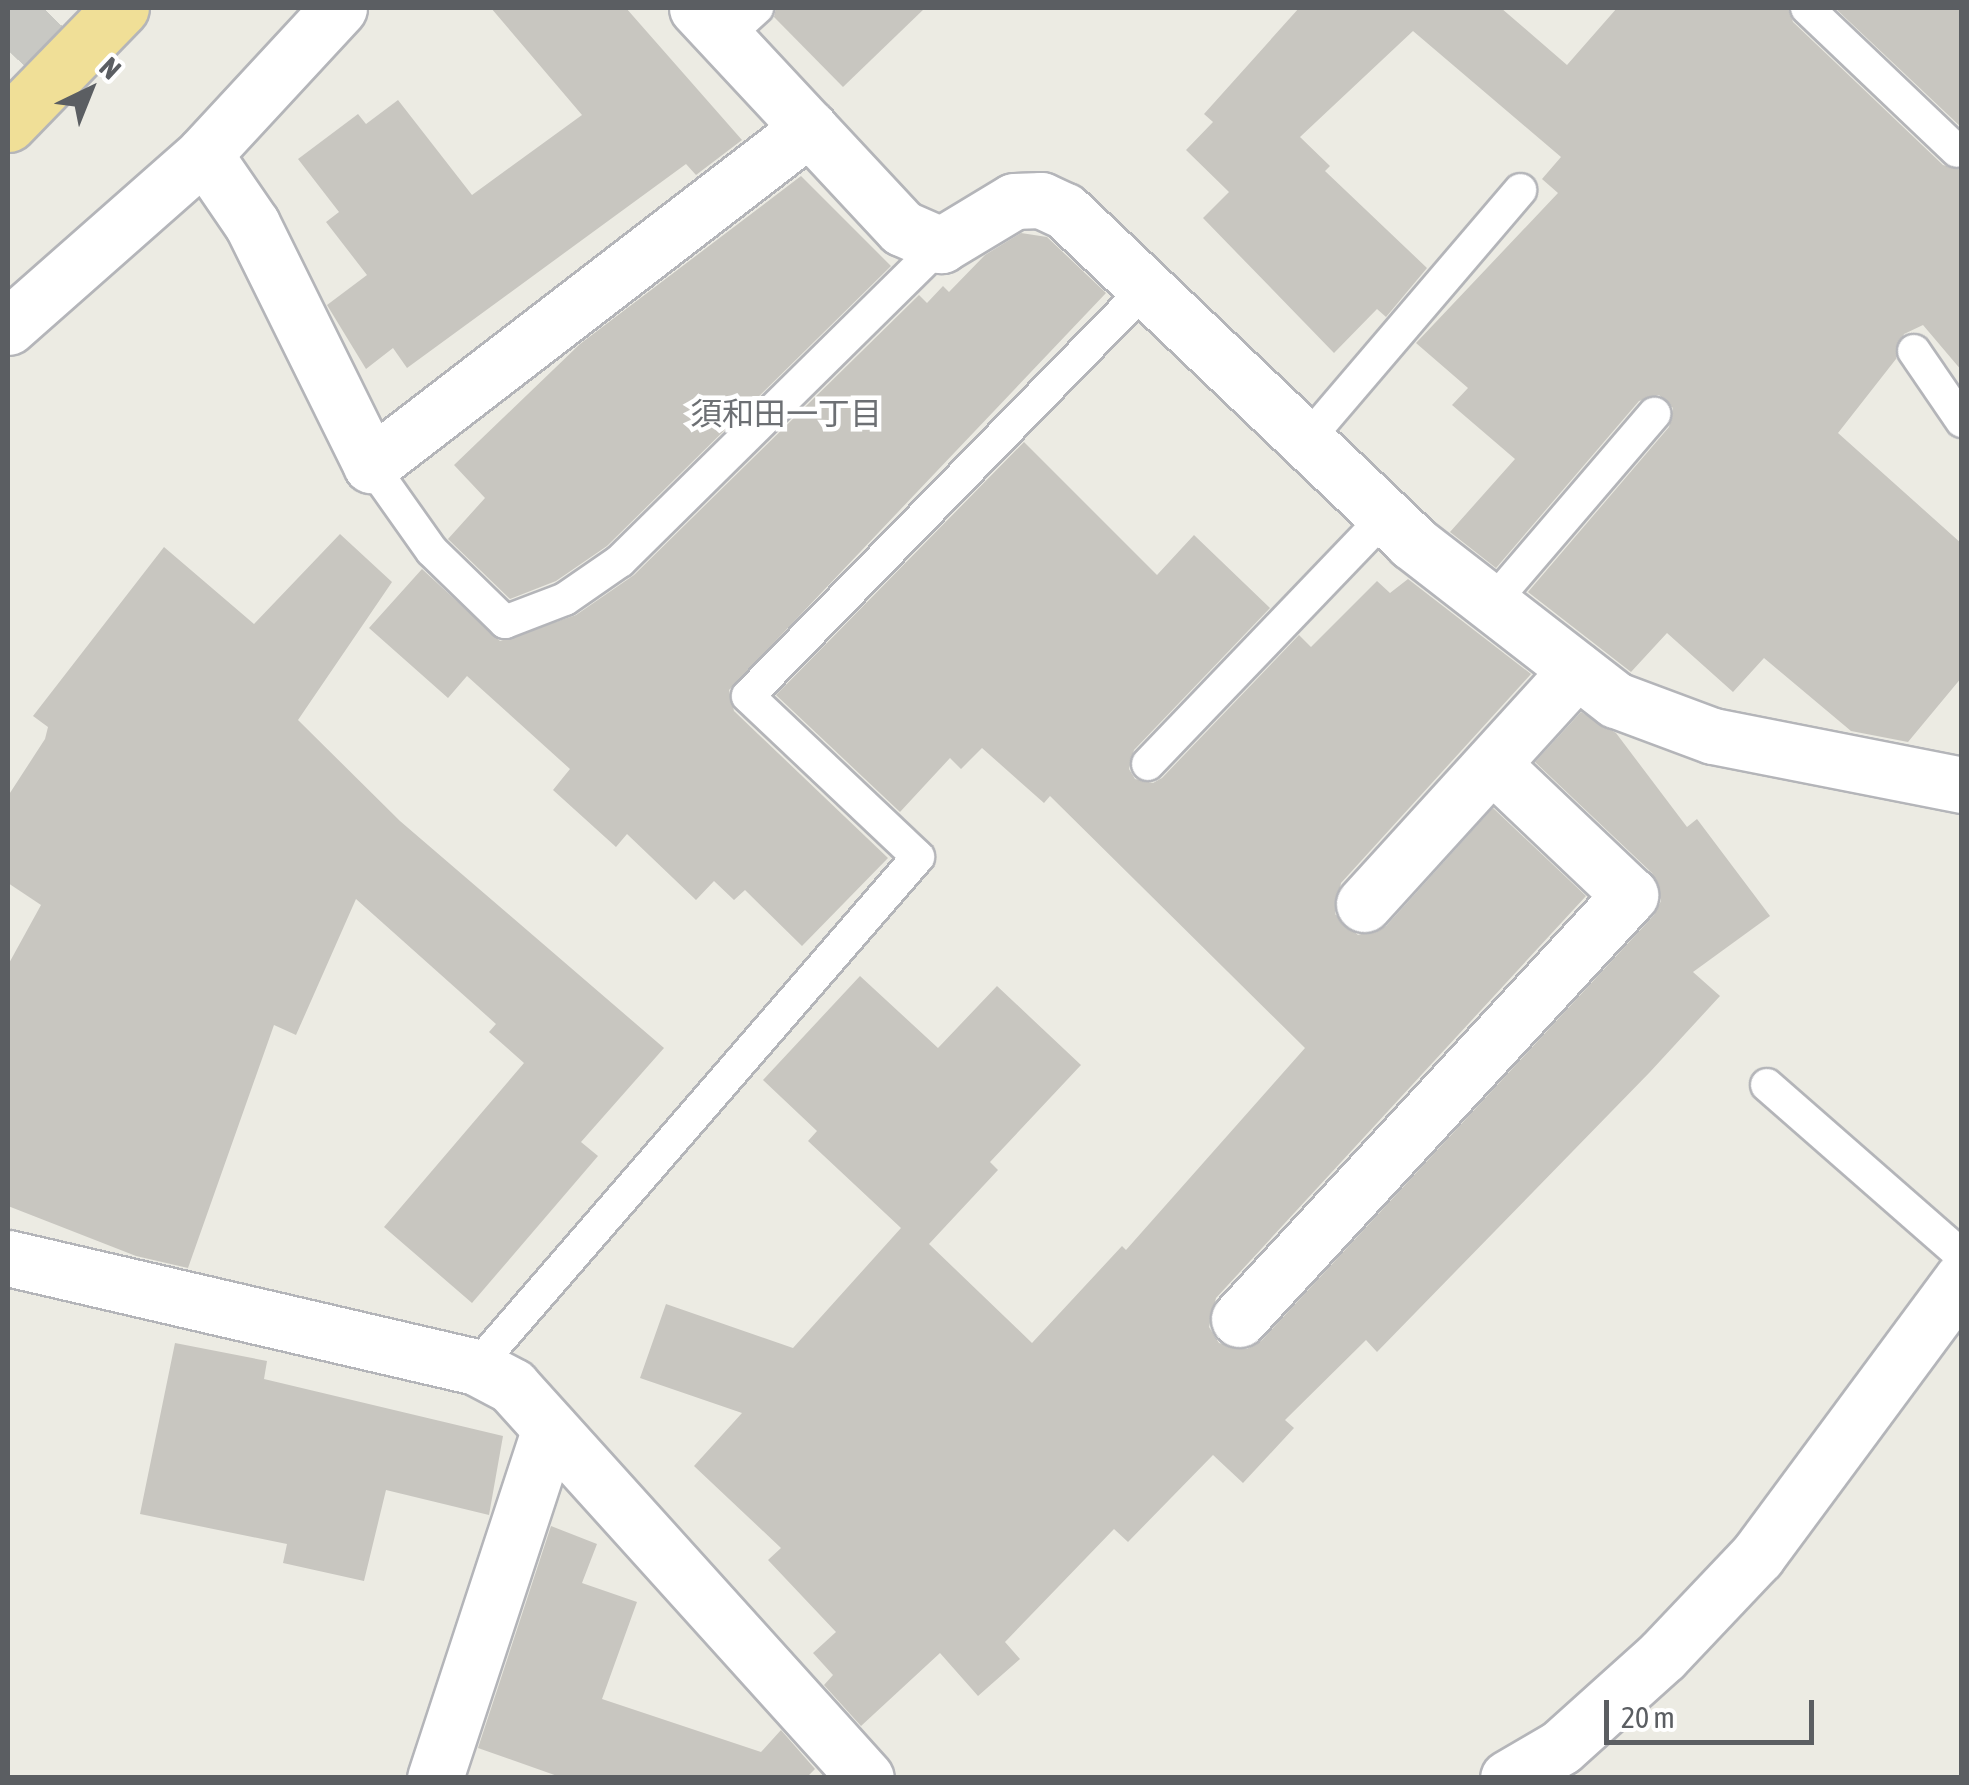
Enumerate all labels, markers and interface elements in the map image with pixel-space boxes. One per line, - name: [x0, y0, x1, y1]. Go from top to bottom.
- north arrow: [40, 40, 140, 140]
- text: N: [94, 51, 127, 85]
- district label: 須和田一丁目: [690, 395, 882, 433]
- scale bar: [1609, 1680, 1819, 1742]
- text: 20 m: [1621, 1700, 1675, 1734]

